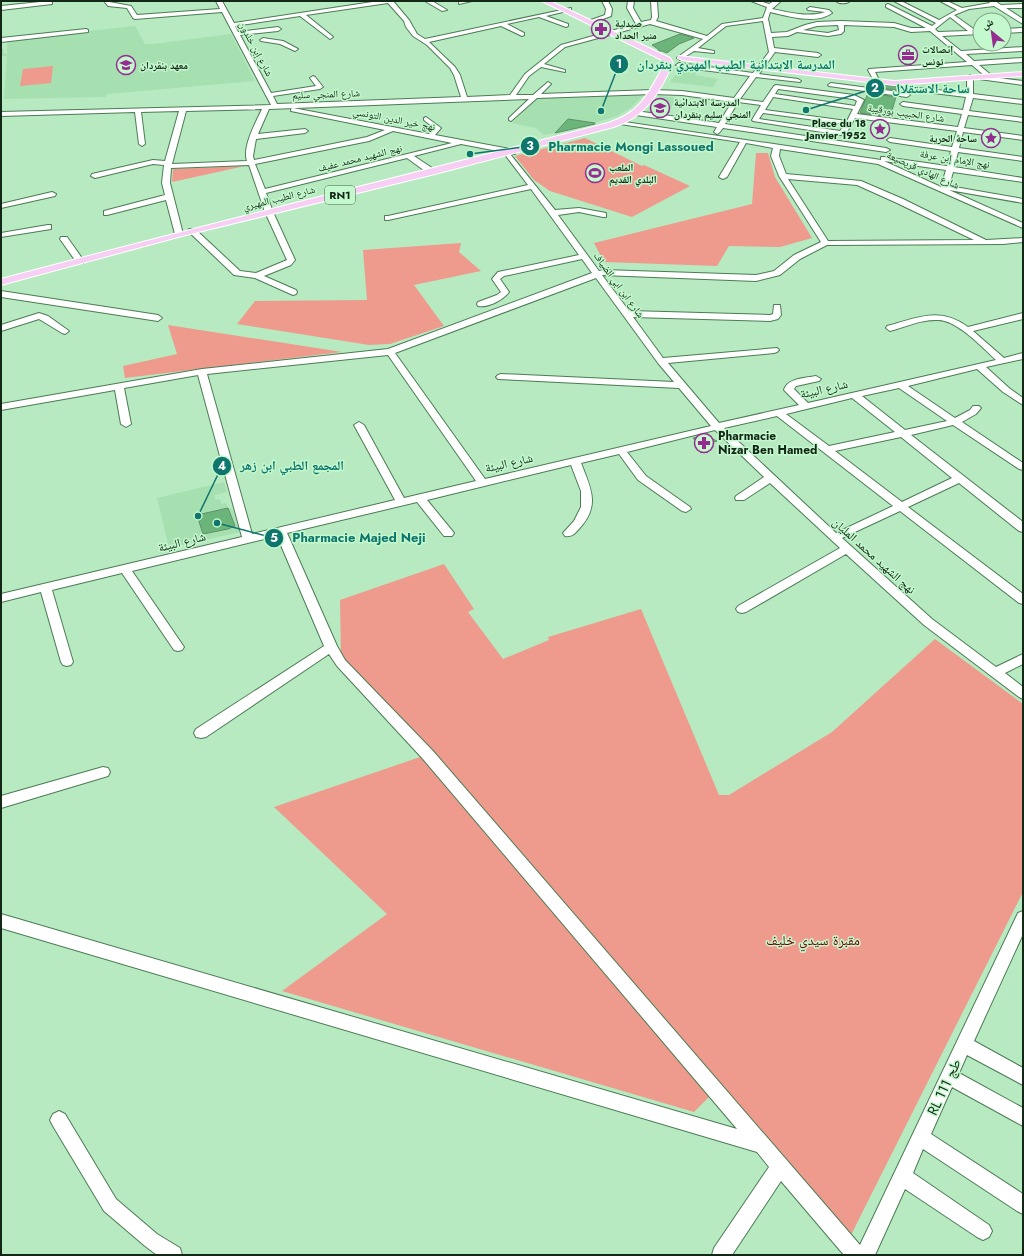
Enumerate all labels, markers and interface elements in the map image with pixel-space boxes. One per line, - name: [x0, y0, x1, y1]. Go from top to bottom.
- north arrow: [972, 12, 1012, 52]
- text: ش: [978, 13, 996, 33]
- place label: صيدلية منير الحداد: [615, 16, 657, 43]
- pharmacy icon: صيدلية منير الحداد: [590, 18, 612, 40]
- street label: شارع إبن خلدون: [235, 19, 277, 79]
- place label: إتصالات تونس: [922, 42, 953, 69]
- office icon: إتصالات تونس: [897, 44, 919, 66]
- callout: المدرسة الابتدائية الطيب المهيري بنقردان: [609, 51, 843, 76]
- school or university icon: معهد بنقردان: [115, 54, 137, 76]
- text: 1: [616, 55, 622, 73]
- text: المدرسة الابتدائية الطيب المهيري بنقردان: [637, 55, 835, 75]
- place label: معهد بنقردان: [140, 58, 188, 73]
- callout: ساحة الاستقلال: [865, 76, 978, 101]
- text: 2: [871, 79, 879, 97]
- text: ساحة الاستقلال: [892, 79, 970, 98]
- street label: شارع المنجي سليم: [292, 85, 361, 103]
- place label: المدرسة الابتدائية المنجي سليم بنقردان: [674, 95, 751, 122]
- school or university icon: المدرسة الابتدائية المنجي سليم بنقردان: [649, 97, 671, 119]
- street label: شارع الحبيب بورقيبة: [867, 100, 946, 126]
- street label: نهج خير الدين التونسي: [351, 104, 437, 135]
- place label: Place du 18 Janvier 1952: [804, 116, 866, 143]
- place icon: Place du 18 Janvier 1952: [869, 118, 891, 140]
- place icon: ساحة الحرية: [980, 127, 1002, 149]
- place label: ساحة الحرية: [929, 131, 977, 146]
- callout: Pharmacie Mongi Lassoued: [520, 134, 721, 159]
- text: 3: [526, 137, 534, 155]
- text: Pharmacie Mongi Lassoued: [548, 137, 714, 156]
- street label: نهج الشهيد محمد عفيف: [316, 140, 404, 176]
- street label: نهج الإمام إبن عرفة: [919, 146, 991, 172]
- street label: شارع الهادي قريصيعة: [884, 147, 962, 193]
- place label: الملعب البلدي القديم: [609, 160, 657, 187]
- sports icon: الملعب البلدي القديم: [584, 162, 606, 184]
- street label: شارع الطيب المهيري: [241, 182, 317, 215]
- road number: RN1: [325, 186, 355, 204]
- street label: شارع ابن ابي الضياف: [590, 249, 648, 322]
- street label: شارع البيئة: [798, 375, 850, 403]
- place label: Pharmacie Nizar Ben Hamed: [718, 427, 817, 459]
- pharmacy icon: Pharmacie Nizar Ben Hamed: [693, 432, 715, 454]
- street label: شارع البيئة: [483, 449, 535, 477]
- callout: المجمع الطبي ابن زهر: [212, 453, 352, 478]
- text: المجمع الطبي ابن زهر: [239, 456, 344, 476]
- text: 4: [218, 457, 226, 475]
- street label: نهج الشهيد محمد المليان: [828, 514, 920, 598]
- callout: Pharmacie Majed Neji: [264, 525, 433, 550]
- street label: شارع البيئة: [156, 527, 208, 557]
- text: Pharmacie Majed Neji: [292, 528, 426, 547]
- text: 5: [270, 529, 278, 547]
- park label: مقبرة سيدي خليف: [766, 930, 860, 952]
- street label: RL طج 111: [922, 1056, 966, 1118]

